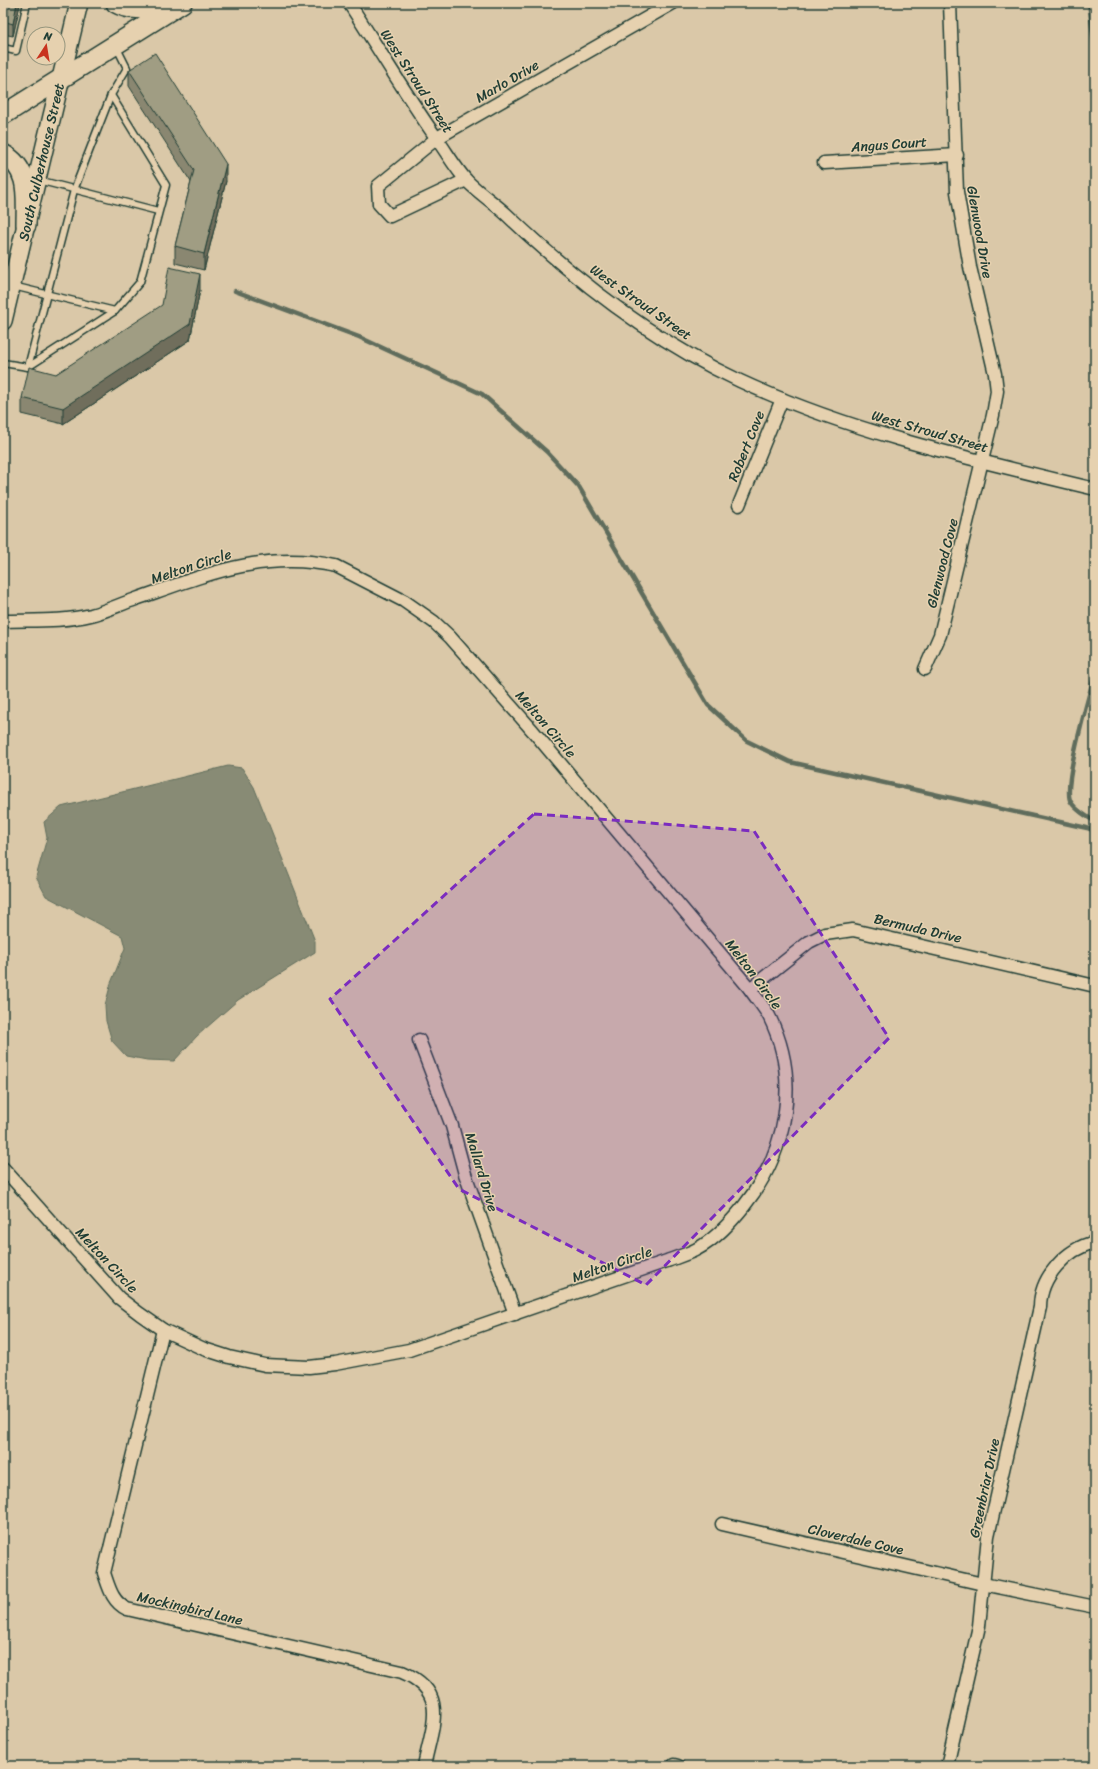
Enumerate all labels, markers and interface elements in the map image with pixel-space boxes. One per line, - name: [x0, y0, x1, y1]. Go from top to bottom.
- street label: West Stroud Street: [373, 24, 460, 138]
- north arrow: [26, 26, 66, 66]
- text: N: [41, 26, 54, 47]
- street label: Marlo Drive: [470, 53, 544, 110]
- street label: South Culberhouse Street: [11, 81, 72, 244]
- street label: Angus Court: [849, 129, 928, 160]
- street label: Glenwood Drive: [959, 184, 1000, 280]
- street label: West Stroud Street: [584, 258, 697, 347]
- street label: West Stroud Street: [869, 403, 991, 460]
- street label: Robert Cove: [721, 407, 772, 486]
- street label: Glenwood Cove: [919, 516, 966, 611]
- street label: Melton Circle: [148, 542, 235, 591]
- street label: Melton Circle: [509, 685, 582, 764]
- street label: Bermuda Drive: [871, 906, 964, 951]
- street label: Melton Circle: [718, 933, 789, 1015]
- street label: Mallard Drive: [458, 1129, 505, 1215]
- street label: Melton Circle: [69, 1221, 144, 1299]
- street label: Melton Circle: [569, 1239, 656, 1290]
- street label: Greenbriar Drive: [962, 1436, 1007, 1540]
- street label: Cloverdale Cove: [806, 1516, 907, 1563]
- street label: Mockingbird Lane: [135, 1584, 245, 1633]

